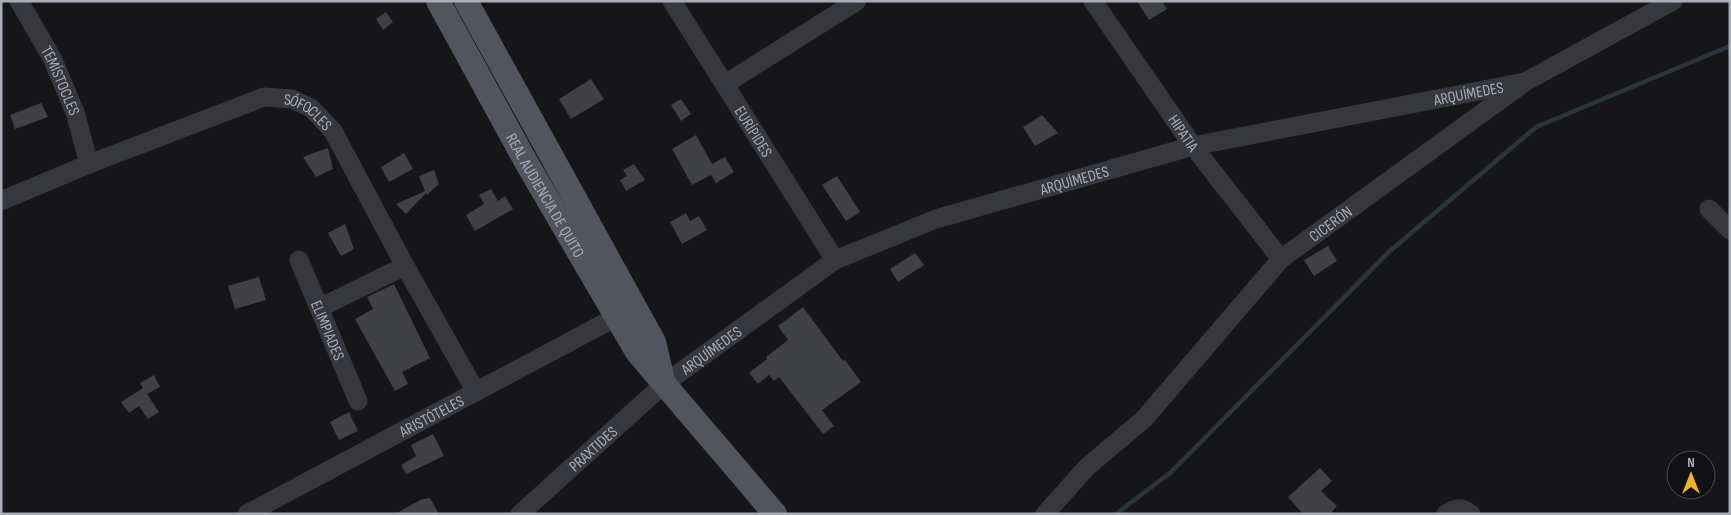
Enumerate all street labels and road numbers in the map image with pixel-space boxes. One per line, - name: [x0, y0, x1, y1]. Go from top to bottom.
- street label: TEMÍSTOCLES: [36, 43, 83, 119]
- street label: ARQUÍMEDES: [1431, 78, 1505, 111]
- street label: SÓFOCLES: [283, 90, 336, 135]
- street label: EURÍPIDES: [730, 103, 776, 161]
- street label: HIPATIA: [1163, 111, 1202, 156]
- street label: REAL AUDIENCIA DE QUITO: [501, 130, 588, 261]
- street label: ARQUÍMEDES: [1037, 162, 1111, 200]
- street label: CICERÓN: [1306, 203, 1356, 246]
- street label: ELIMPIADES: [306, 298, 348, 364]
- street label: ARQUÍMEDES: [677, 323, 746, 380]
- street label: ARISTÓTELES: [396, 392, 468, 442]
- street label: PRAXTIDES: [566, 423, 622, 476]

